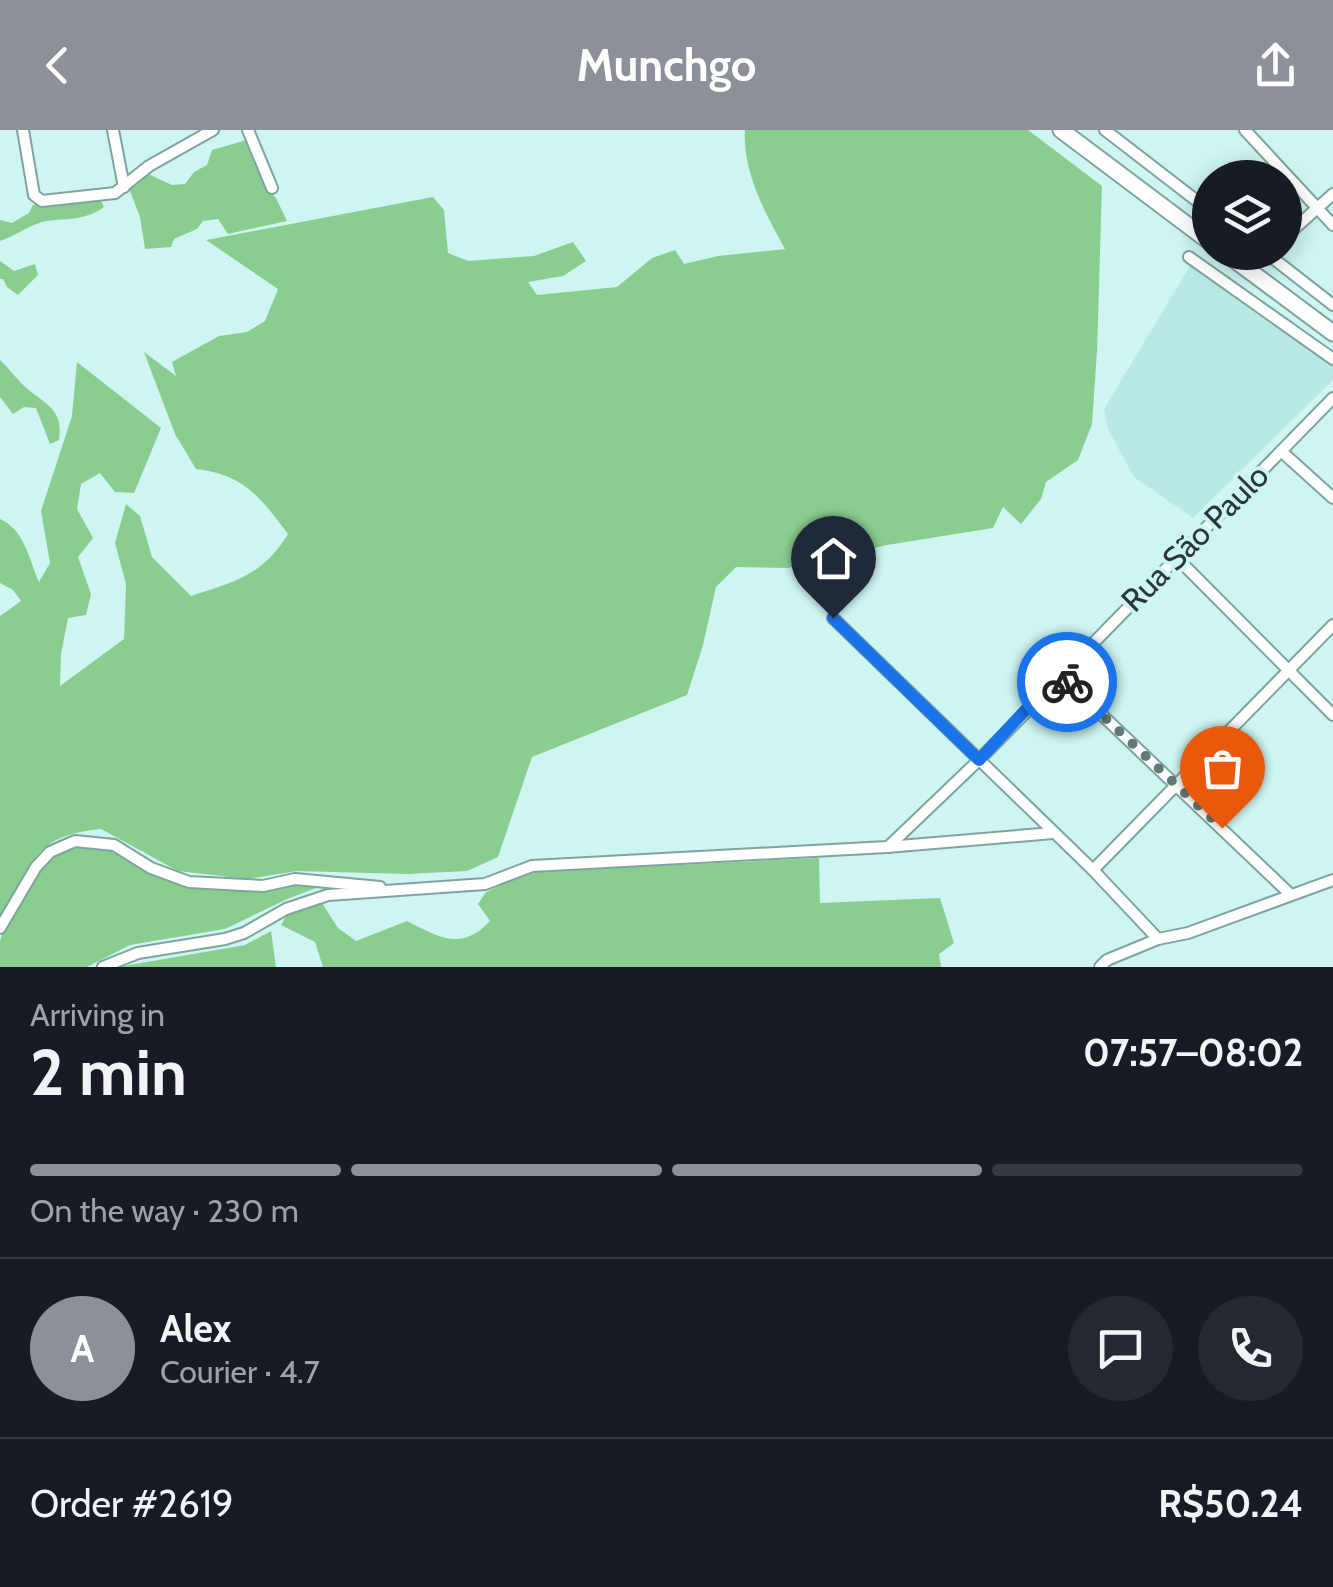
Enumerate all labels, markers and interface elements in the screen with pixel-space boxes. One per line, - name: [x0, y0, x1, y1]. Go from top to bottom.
- icon: back: [30, 38, 85, 93]
- text: Munchgo: [577, 38, 756, 92]
- icon: share: [1248, 38, 1303, 93]
- map controls: [1192, 160, 1302, 270]
- button: layers: [1192, 160, 1302, 270]
- street label: Rua São Paulo: [1113, 456, 1276, 619]
- pin: [791, 516, 876, 619]
- icon: home: [806, 531, 861, 586]
- courier: [1017, 632, 1117, 732]
- icon: bike: [1040, 655, 1095, 710]
- pin: [1180, 726, 1265, 829]
- icon: bag: [1195, 741, 1250, 796]
- text: Arriving in: [30, 995, 165, 1034]
- text: 07:57–08:02: [1083, 1029, 1303, 1076]
- text: 2 min: [30, 1032, 187, 1111]
- text: On the way · 230 m: [30, 1191, 299, 1230]
- button: chat: [1068, 1296, 1173, 1401]
- button: phone: [1198, 1296, 1303, 1401]
- text: Alex: [160, 1305, 231, 1352]
- text: A: [71, 1325, 94, 1372]
- text: Courier · 4.7: [160, 1352, 320, 1391]
- text: Order #2619: [30, 1480, 234, 1527]
- text: R$50.24: [1158, 1480, 1303, 1527]

